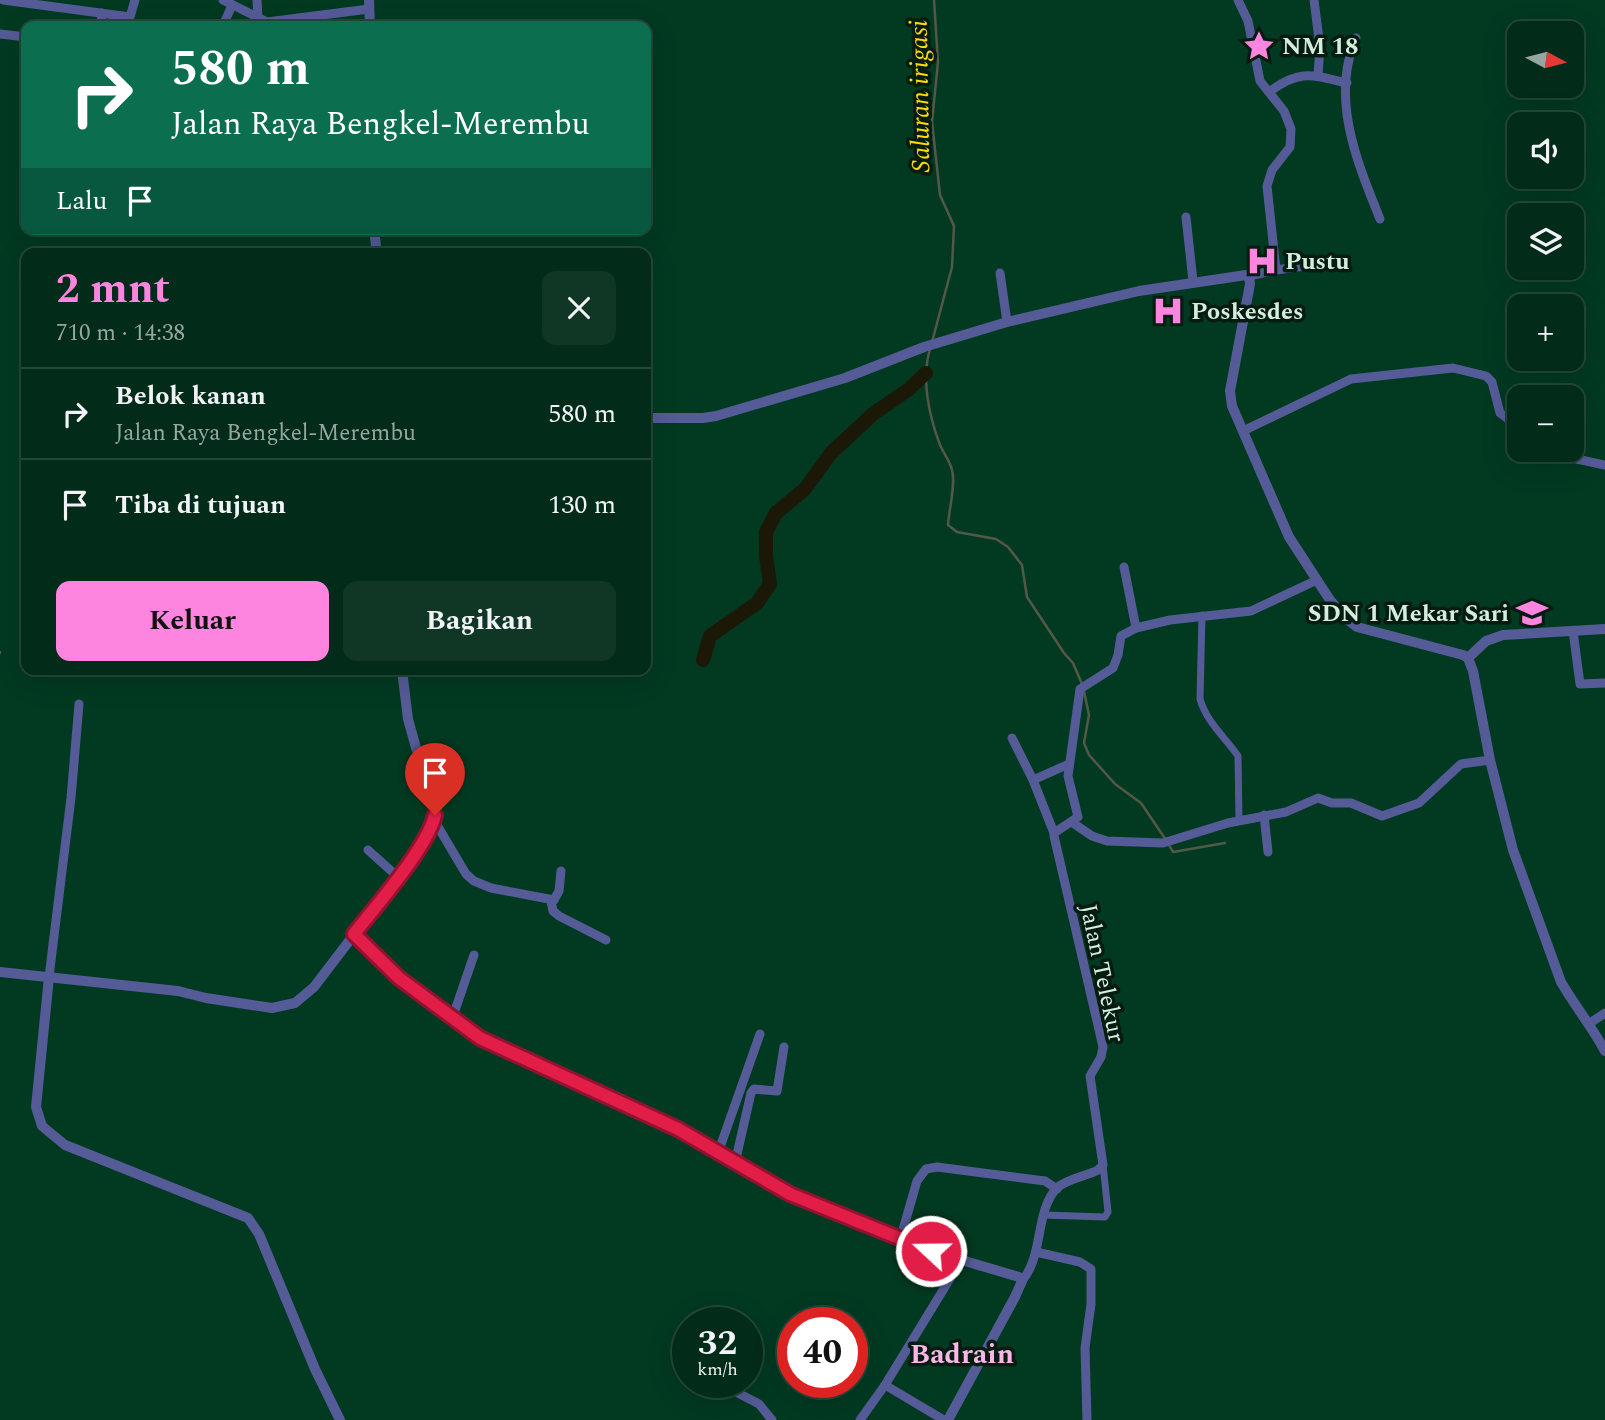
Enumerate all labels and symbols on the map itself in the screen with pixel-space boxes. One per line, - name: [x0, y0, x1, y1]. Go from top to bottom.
- water label: Saluran irigasi: [899, 19, 941, 173]
- north arrow: [1507, 21, 1584, 98]
- place icon: NM 18: [1242, 29, 1276, 63]
- place label: NM 18: [1282, 29, 1358, 65]
- hospital icon: Pustu: [1245, 244, 1279, 278]
- place label: Pustu: [1285, 244, 1349, 280]
- hospital icon: Poskesdes: [1151, 294, 1185, 328]
- place label: Poskesdes: [1191, 294, 1303, 330]
- place label: SDN 1 Mekar Sari: [1308, 596, 1509, 632]
- school or university icon: SDN 1 Mekar Sari: [1515, 596, 1549, 630]
- pin: [405, 743, 465, 815]
- street label: Jalan Telekur: [1070, 901, 1134, 1046]
- position arrow: [894, 1214, 968, 1288]
- speed limit sign: 40: [777, 1307, 868, 1398]
- district label: Badrain: [910, 1333, 1014, 1376]

